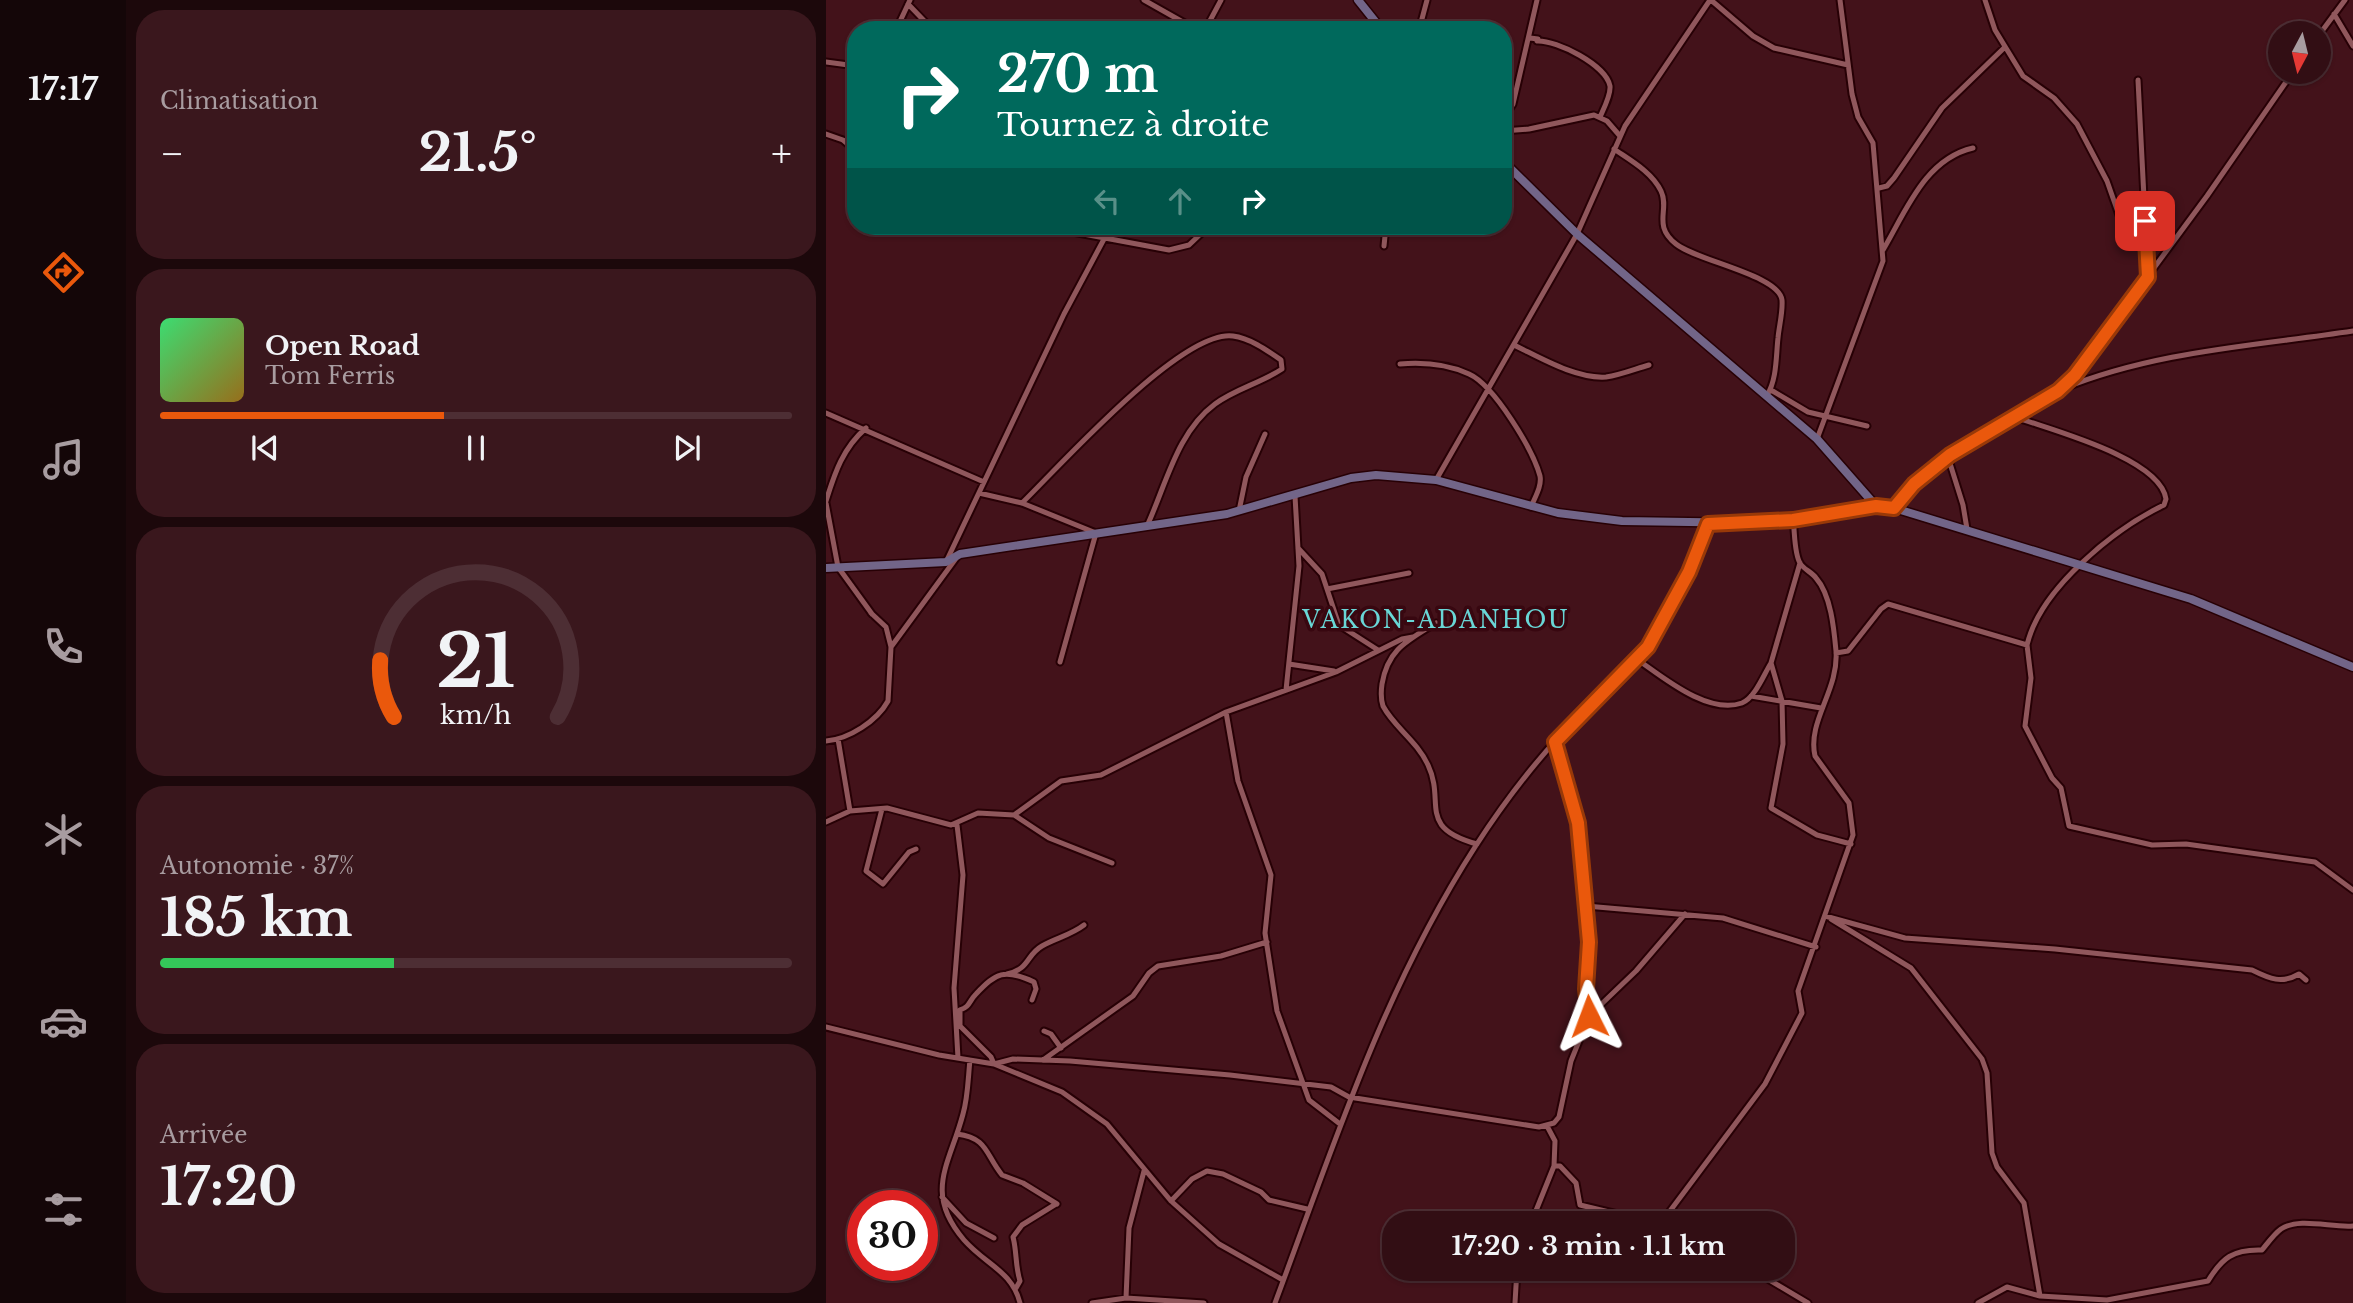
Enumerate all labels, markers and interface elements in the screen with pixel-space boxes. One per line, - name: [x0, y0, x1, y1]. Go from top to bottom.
- north arrow: [2268, 21, 2331, 84]
- map controls: [2268, 21, 2331, 84]
- text: 270 m: [997, 44, 1158, 105]
- icon: right: [882, 49, 973, 140]
- text: 17:17: [28, 69, 98, 109]
- text: Climatisation: [160, 87, 318, 115]
- text: Tournez à droite: [997, 105, 1270, 145]
- text: 21.5°: [418, 121, 537, 185]
- text: −: [160, 130, 184, 177]
- text: +: [771, 130, 792, 177]
- icon: left: [1088, 182, 1126, 220]
- icon: ahead: [1161, 182, 1199, 220]
- icon: right: [1234, 182, 1272, 220]
- pin: [2115, 191, 2175, 251]
- icon: arrive: [2126, 202, 2164, 240]
- icon: directions: [39, 248, 88, 297]
- text: Open Road: [265, 330, 420, 362]
- text: Tom Ferris: [265, 362, 395, 390]
- icon: previous: [246, 429, 284, 467]
- icon: pause: [457, 429, 495, 467]
- icon: next: [668, 429, 706, 467]
- icon: music: [39, 435, 88, 484]
- district label: VAKON-ADANHOU: [1301, 606, 1570, 634]
- text: 21: [436, 617, 516, 708]
- icon: phone: [39, 622, 88, 671]
- text: km/h: [441, 700, 511, 731]
- icon: climate: [39, 810, 88, 859]
- text: Autonomie · 37%: [160, 852, 354, 880]
- text: 185 km: [160, 886, 353, 950]
- position arrow: [1552, 979, 1626, 1053]
- icon: car: [39, 997, 88, 1046]
- text: Arrivée: [160, 1121, 247, 1149]
- text: 17:20: [160, 1155, 297, 1219]
- icon: filters: [39, 1185, 88, 1234]
- speed limit sign: 30: [847, 1190, 938, 1281]
- text: 17:20 · 3 min · 1.1 km: [1452, 1230, 1725, 1262]

